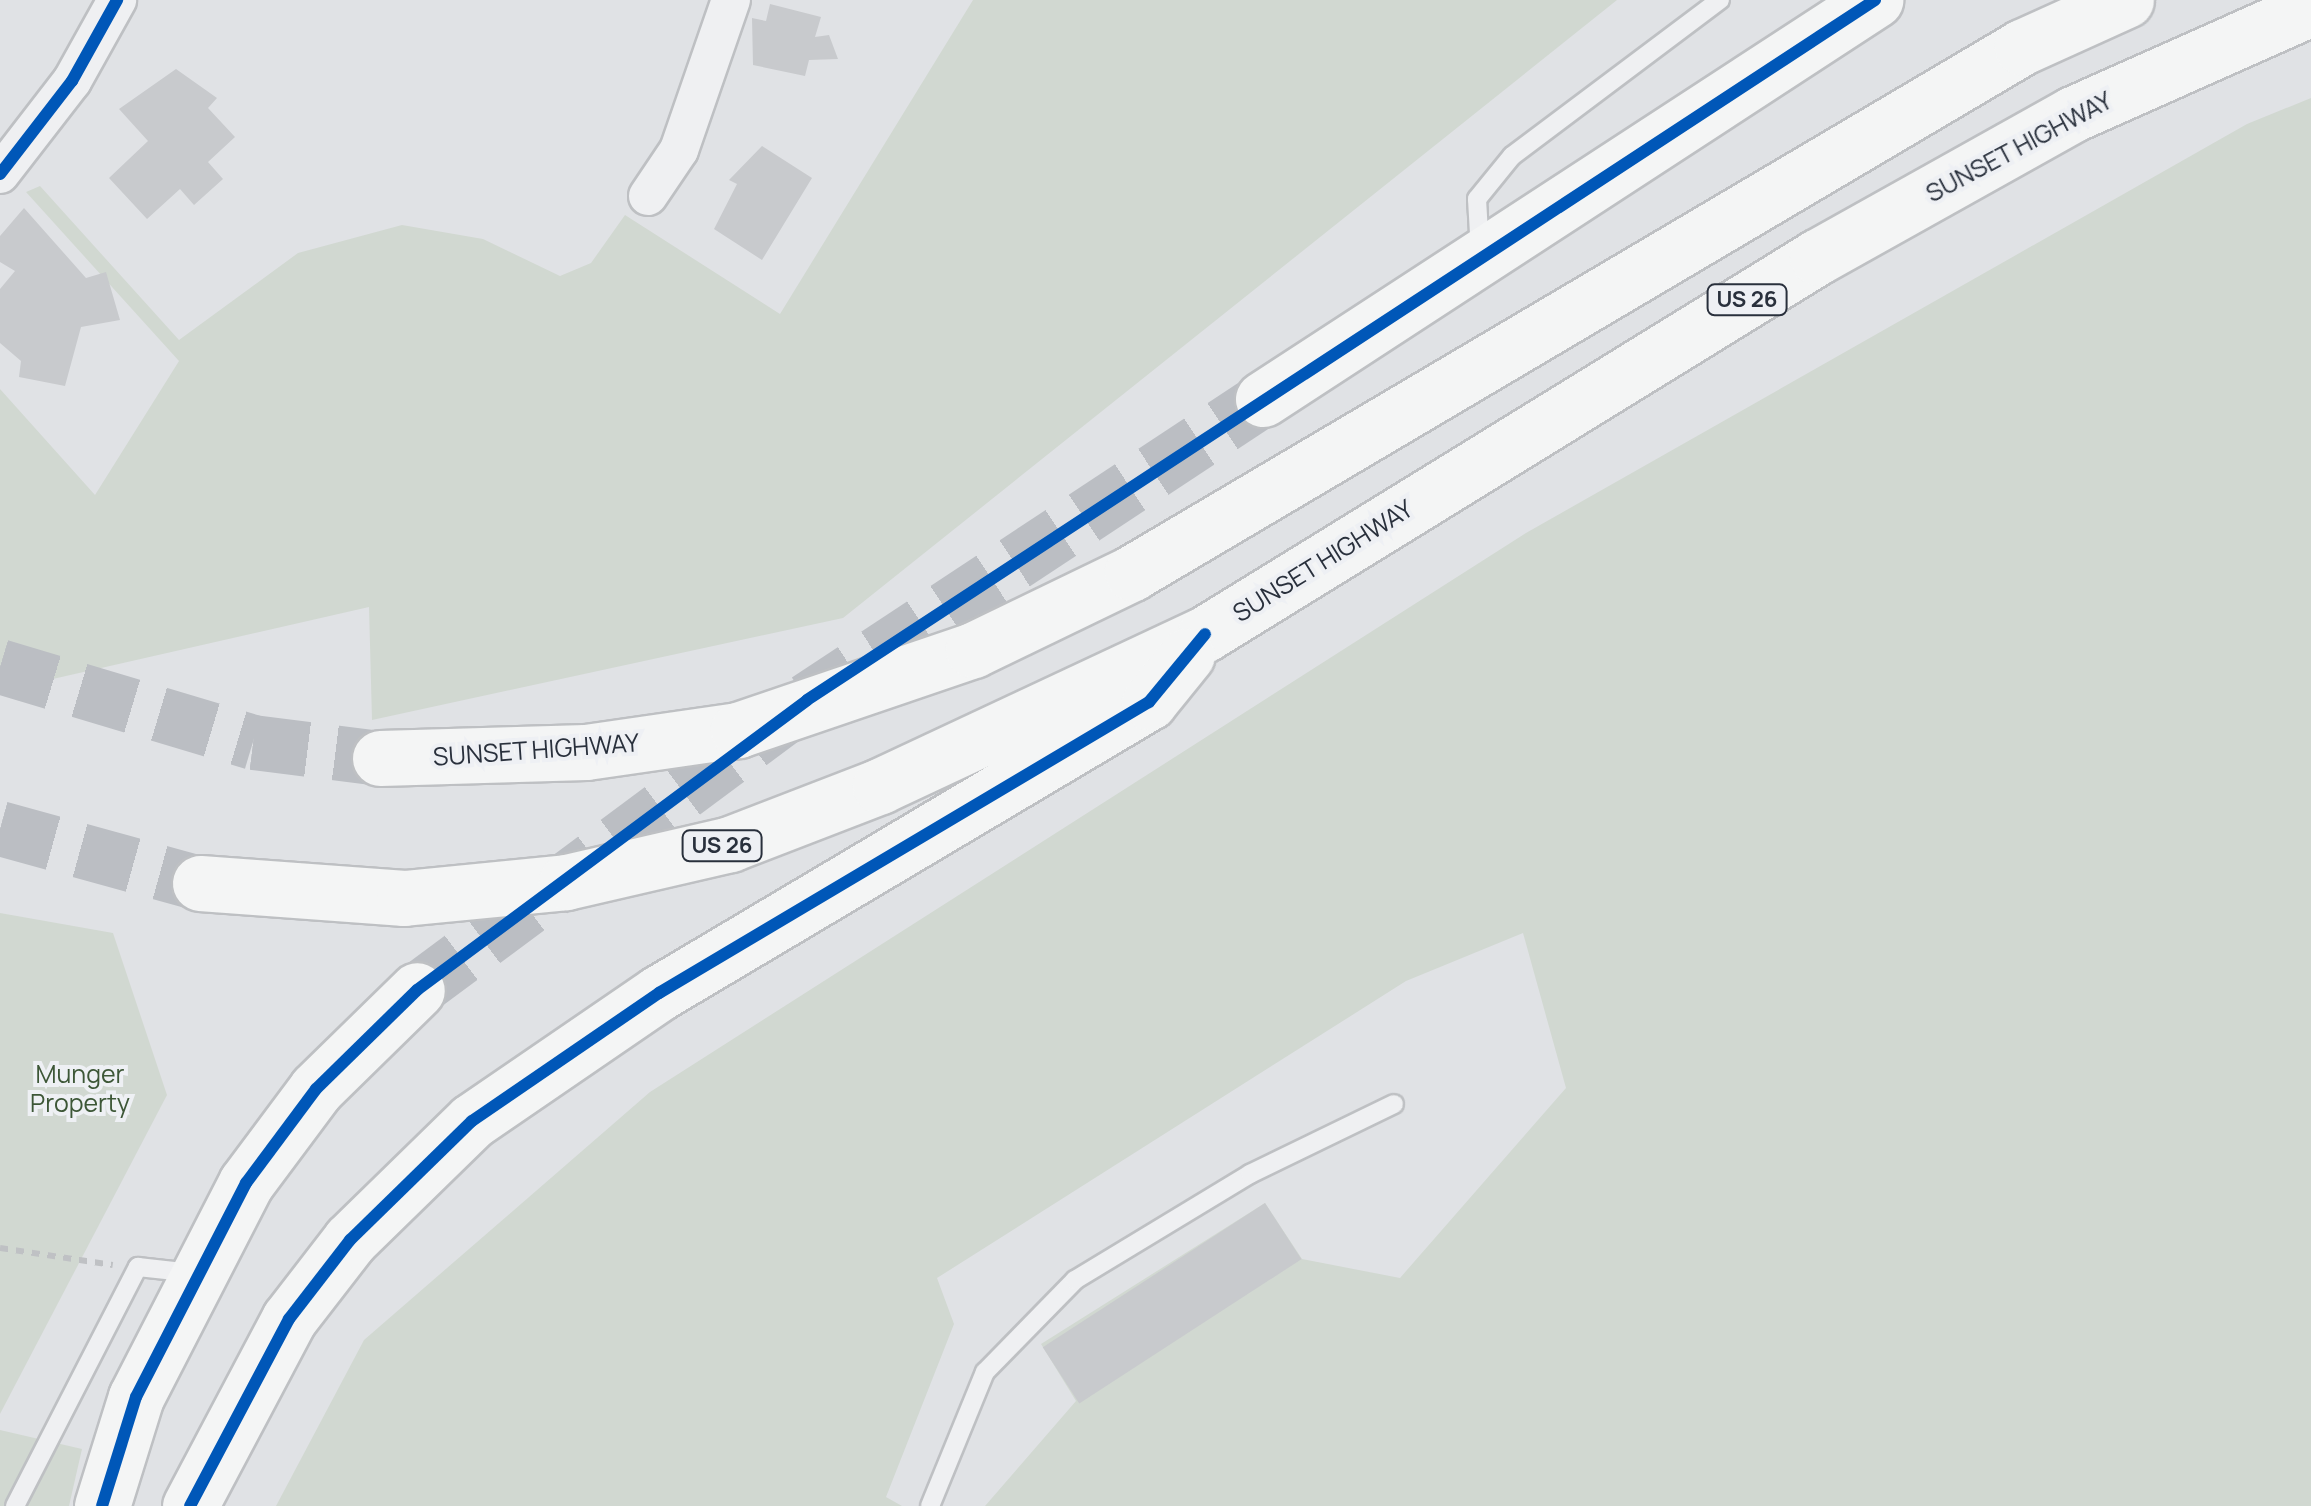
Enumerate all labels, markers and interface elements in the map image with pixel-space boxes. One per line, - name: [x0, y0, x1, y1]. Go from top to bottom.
- street label: SUNSET HIGHWAY: [1920, 85, 2118, 209]
- road number: US 26: [1704, 283, 1790, 317]
- street label: SUNSET HIGHWAY: [1227, 493, 1419, 629]
- street label: SUNSET HIGHWAY: [432, 728, 640, 772]
- road number: US 26: [680, 829, 764, 863]
- park label: Munger Property: [30, 1060, 130, 1119]

